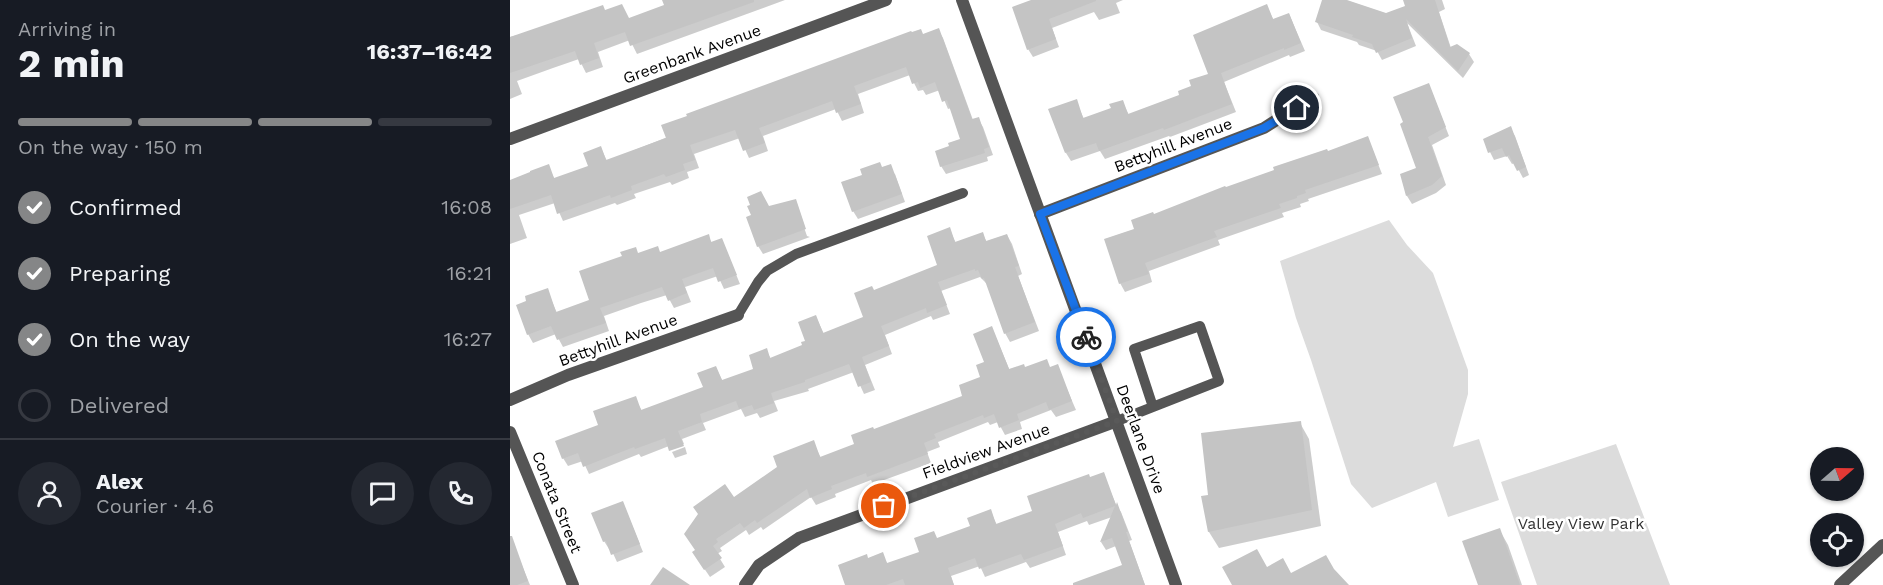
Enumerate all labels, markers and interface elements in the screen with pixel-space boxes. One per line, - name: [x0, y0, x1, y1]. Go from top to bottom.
- text: Arriving in: [18, 17, 116, 41]
- street label: Greenbank Avenue: [620, 20, 764, 88]
- text: 16:37–16:42: [367, 39, 492, 64]
- text: 2 min: [18, 41, 125, 86]
- pin: [1271, 82, 1322, 133]
- icon: home: [1280, 91, 1313, 124]
- street label: Bettyhill Avenue: [1111, 114, 1235, 176]
- text: On the way · 150 m: [18, 135, 203, 159]
- icon: check: [18, 191, 51, 224]
- text: Confirmed: [69, 195, 182, 220]
- text: 16:08: [441, 195, 492, 219]
- icon: check: [18, 257, 51, 290]
- text: Preparing: [69, 261, 170, 286]
- text: 16:21: [447, 261, 492, 285]
- courier: [1056, 307, 1116, 367]
- street label: Bettyhill Avenue: [556, 310, 680, 370]
- icon: bike: [1070, 321, 1103, 354]
- icon: check: [18, 323, 51, 356]
- text: On the way: [69, 327, 190, 352]
- text: 16:27: [444, 327, 492, 351]
- street label: Deerlane Drive: [1112, 382, 1170, 496]
- text: Delivered: [69, 393, 169, 418]
- street label: Fieldview Avenue: [920, 419, 1052, 483]
- north arrow: [1810, 447, 1864, 501]
- map controls: [1810, 447, 1864, 567]
- street label: Conata Street: [528, 448, 586, 556]
- button: person: [18, 462, 81, 525]
- button: chat: [351, 462, 414, 525]
- button: phone: [429, 462, 492, 525]
- text: Alex: [96, 469, 143, 494]
- pin: [858, 480, 909, 531]
- icon: bag: [867, 489, 900, 522]
- text: Courier · 4.6: [96, 494, 214, 518]
- button: locate: [1810, 513, 1864, 567]
- park label: Valley View Park: [1518, 514, 1644, 533]

